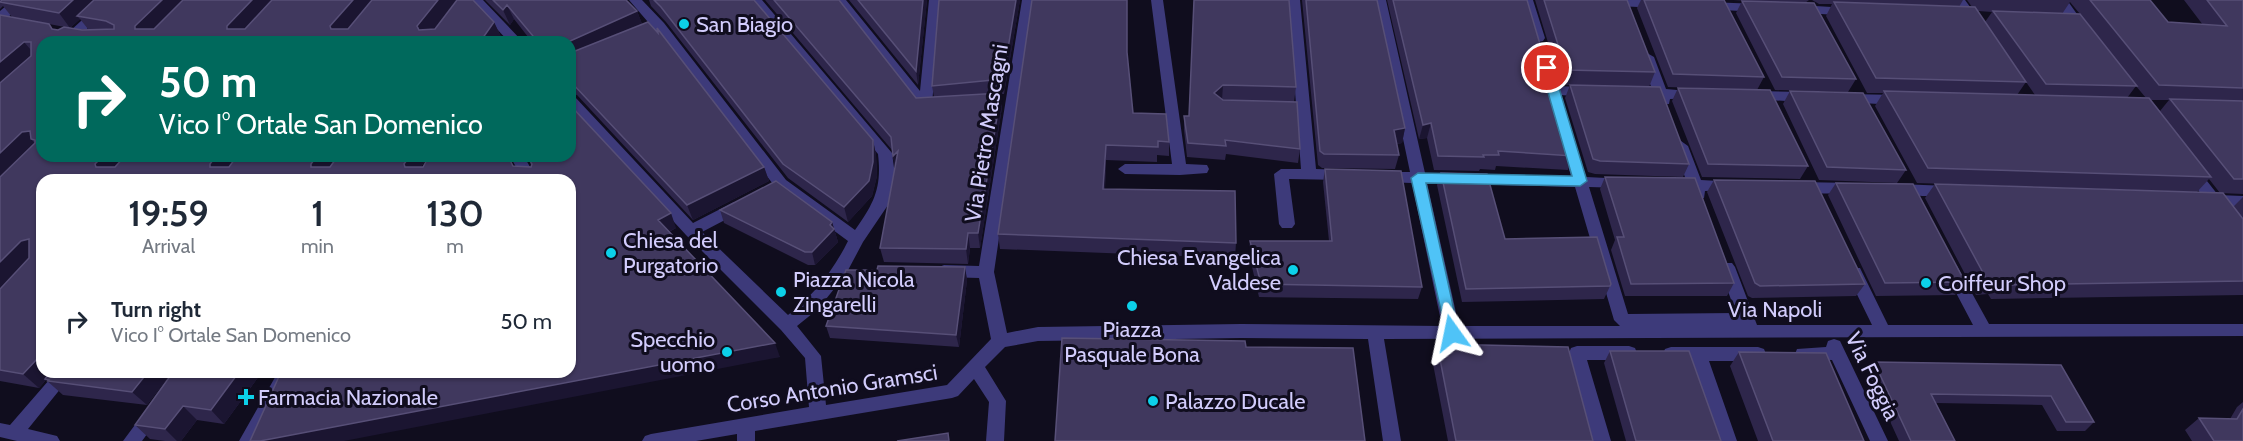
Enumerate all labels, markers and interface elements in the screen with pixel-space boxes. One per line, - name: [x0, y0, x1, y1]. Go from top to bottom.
- place label: San Biagio: [696, 11, 793, 38]
- marker: San Biagio: [677, 17, 691, 31]
- street label: Via Pietro Mascagni: [959, 42, 1014, 224]
- pin: [1521, 42, 1572, 93]
- icon: arrive: [1530, 51, 1563, 84]
- text: 50 m: [159, 56, 257, 108]
- icon: right: [60, 60, 138, 138]
- text: Vico I° Ortale San Domenico: [159, 108, 483, 141]
- text: 19:59: [128, 191, 209, 235]
- text: 1: [311, 191, 324, 235]
- text: 130: [426, 191, 484, 235]
- place label: Chiesa del Purgatorio: [623, 227, 718, 279]
- text: Arrival: [142, 234, 195, 258]
- text: min: [301, 234, 334, 258]
- text: m: [446, 234, 464, 258]
- place label: Chiesa Evangelica Valdese: [1117, 244, 1281, 296]
- marker: Chiesa del Purgatorio: [604, 246, 618, 260]
- marker: Chiesa Evangelica Valdese: [1286, 263, 1300, 277]
- place label: Piazza Nicola Zingarelli: [793, 266, 915, 318]
- place label: Coiffeur Shop: [1938, 270, 2066, 297]
- marker: Coiffeur Shop: [1919, 276, 1933, 290]
- marker: Piazza Nicola Zingarelli: [774, 285, 788, 299]
- text: Turn right: [111, 296, 201, 323]
- street label: Via Napoli: [1728, 296, 1822, 323]
- marker: Piazza Pasquale Bona: [1125, 299, 1139, 313]
- position arrow: [1420, 301, 1484, 365]
- icon: right: [60, 305, 93, 338]
- text: 50 m: [500, 308, 552, 335]
- place label: Piazza Pasquale Bona: [1064, 316, 1200, 368]
- text: Vico I° Ortale San Domenico: [111, 323, 351, 347]
- place label: Specchio uomo: [630, 326, 715, 378]
- street label: Via Foggia: [1840, 328, 1906, 425]
- marker: Specchio uomo: [720, 345, 734, 359]
- street label: Corso Antonio Gramsci: [725, 359, 939, 418]
- place label: Farmacia Nazionale: [258, 384, 438, 411]
- place label: Palazzo Ducale: [1165, 388, 1305, 415]
- marker: Farmacia Nazionale: [239, 390, 253, 404]
- marker: Palazzo Ducale: [1146, 394, 1160, 408]

